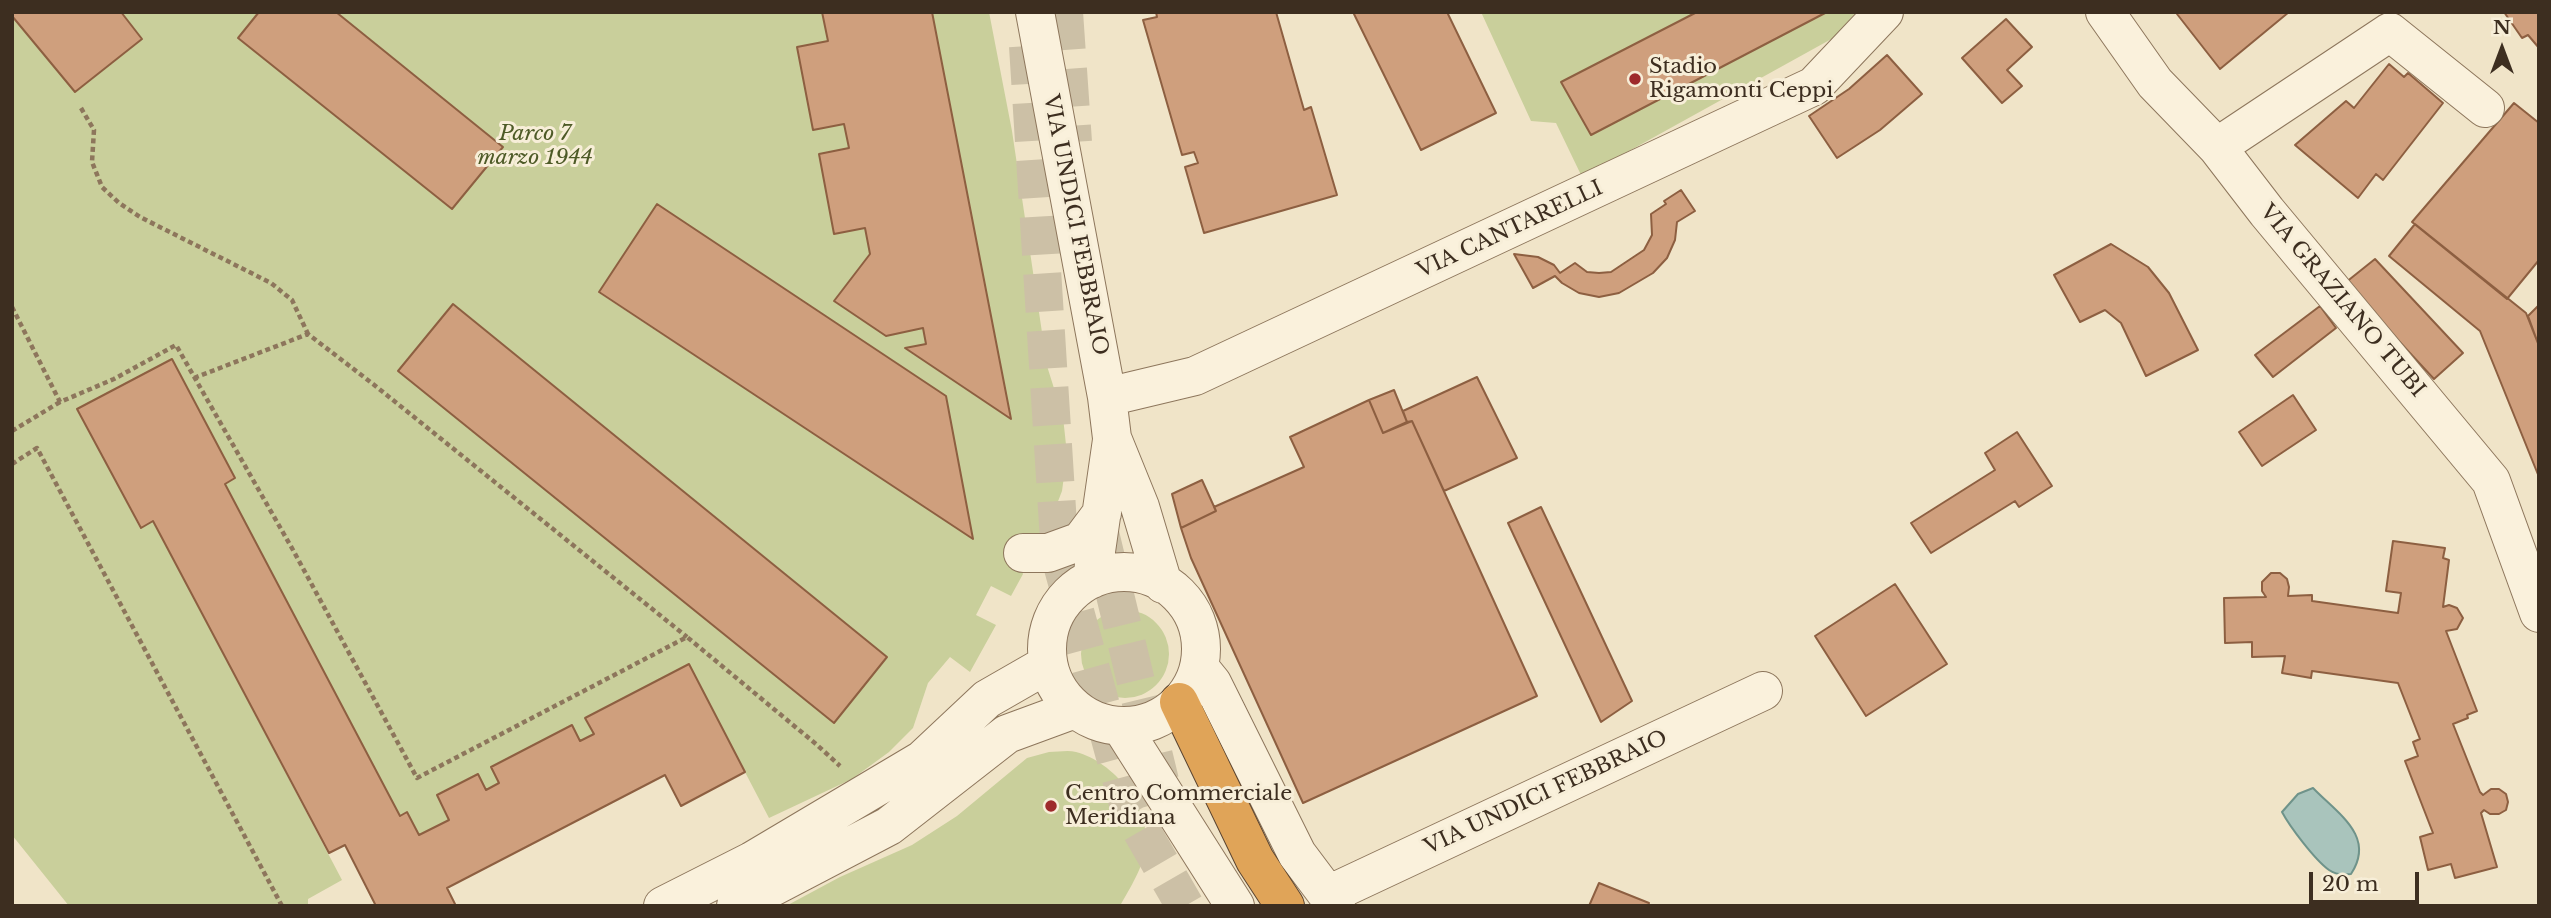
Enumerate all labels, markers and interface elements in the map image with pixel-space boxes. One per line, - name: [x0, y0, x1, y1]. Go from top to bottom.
- north arrow: [2467, 14, 2537, 84]
- text: N: [2493, 16, 2511, 39]
- place label: Stadio Rigamonti Ceppi: [1649, 54, 1833, 104]
- marker: Stadio Rigamonti Ceppi: [1627, 71, 1643, 87]
- street label: VIA UNDICI FEBBRAIO: [1037, 92, 1113, 358]
- park label: Parco 7 marzo 1944: [477, 121, 593, 171]
- street label: VIA CANTARELLI: [1413, 176, 1607, 284]
- street label: VIA GRAZIANO TUBI: [2254, 200, 2430, 402]
- street label: VIA UNDICI FEBBRAIO: [1421, 726, 1671, 860]
- place label: Centro Commerciale Meridiana: [1065, 781, 1292, 831]
- marker: Centro Commerciale Meridiana: [1043, 798, 1059, 814]
- scale bar: [2313, 858, 2423, 902]
- text: 20 m: [2322, 871, 2379, 897]

